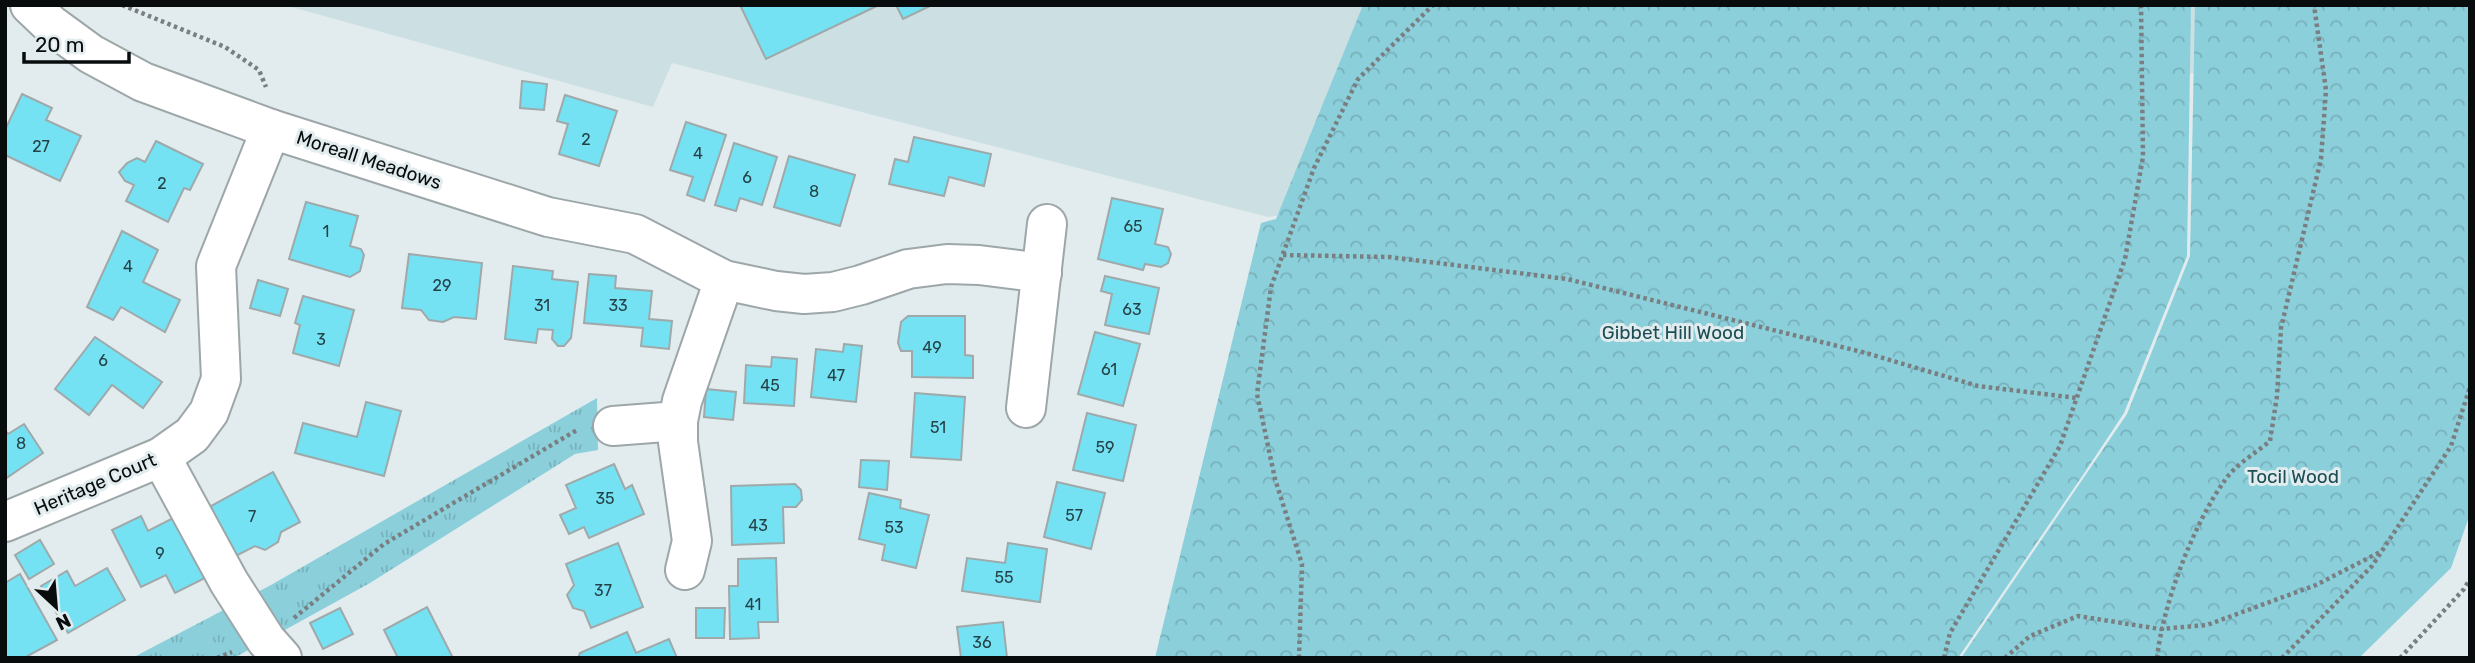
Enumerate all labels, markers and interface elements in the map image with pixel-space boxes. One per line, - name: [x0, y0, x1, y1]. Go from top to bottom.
- scale bar: [24, 21, 130, 65]
- text: 20 m: [35, 32, 84, 57]
- street label: Moreall Meadows: [294, 126, 444, 194]
- house number: 2: [581, 130, 591, 149]
- house number: 27: [32, 137, 50, 156]
- house number: 4: [693, 144, 703, 163]
- house number: 6: [742, 168, 752, 187]
- house number: 2: [157, 174, 167, 193]
- house number: 8: [809, 182, 819, 201]
- house number: 65: [1123, 217, 1143, 236]
- house number: 1: [323, 222, 329, 241]
- house number: 4: [123, 257, 133, 276]
- house number: 29: [433, 276, 451, 295]
- house number: 31: [534, 296, 550, 315]
- house number: 33: [608, 296, 628, 315]
- house number: 63: [1122, 300, 1142, 319]
- park label: Gibbet Hill Wood: [1602, 321, 1744, 344]
- house number: 3: [316, 330, 326, 349]
- house number: 49: [922, 338, 942, 357]
- house number: 6: [98, 351, 108, 370]
- house number: 61: [1101, 360, 1117, 379]
- house number: 47: [827, 366, 845, 385]
- house number: 45: [760, 376, 780, 395]
- house number: 51: [930, 418, 946, 437]
- house number: 8: [16, 434, 26, 453]
- house number: 59: [1096, 438, 1115, 457]
- street label: Heritage Court: [31, 448, 160, 520]
- park label: Tocil Wood: [2247, 465, 2339, 488]
- house number: 35: [595, 489, 615, 508]
- house number: 57: [1065, 506, 1083, 525]
- house number: 7: [248, 507, 256, 526]
- house number: 43: [748, 516, 768, 535]
- house number: 53: [884, 518, 904, 537]
- house number: 9: [155, 544, 165, 563]
- house number: 55: [994, 568, 1014, 587]
- north arrow: [21, 572, 91, 642]
- house number: 37: [594, 581, 612, 600]
- house number: 41: [745, 595, 761, 614]
- text: N: [52, 608, 74, 635]
- house number: 36: [972, 633, 992, 652]

